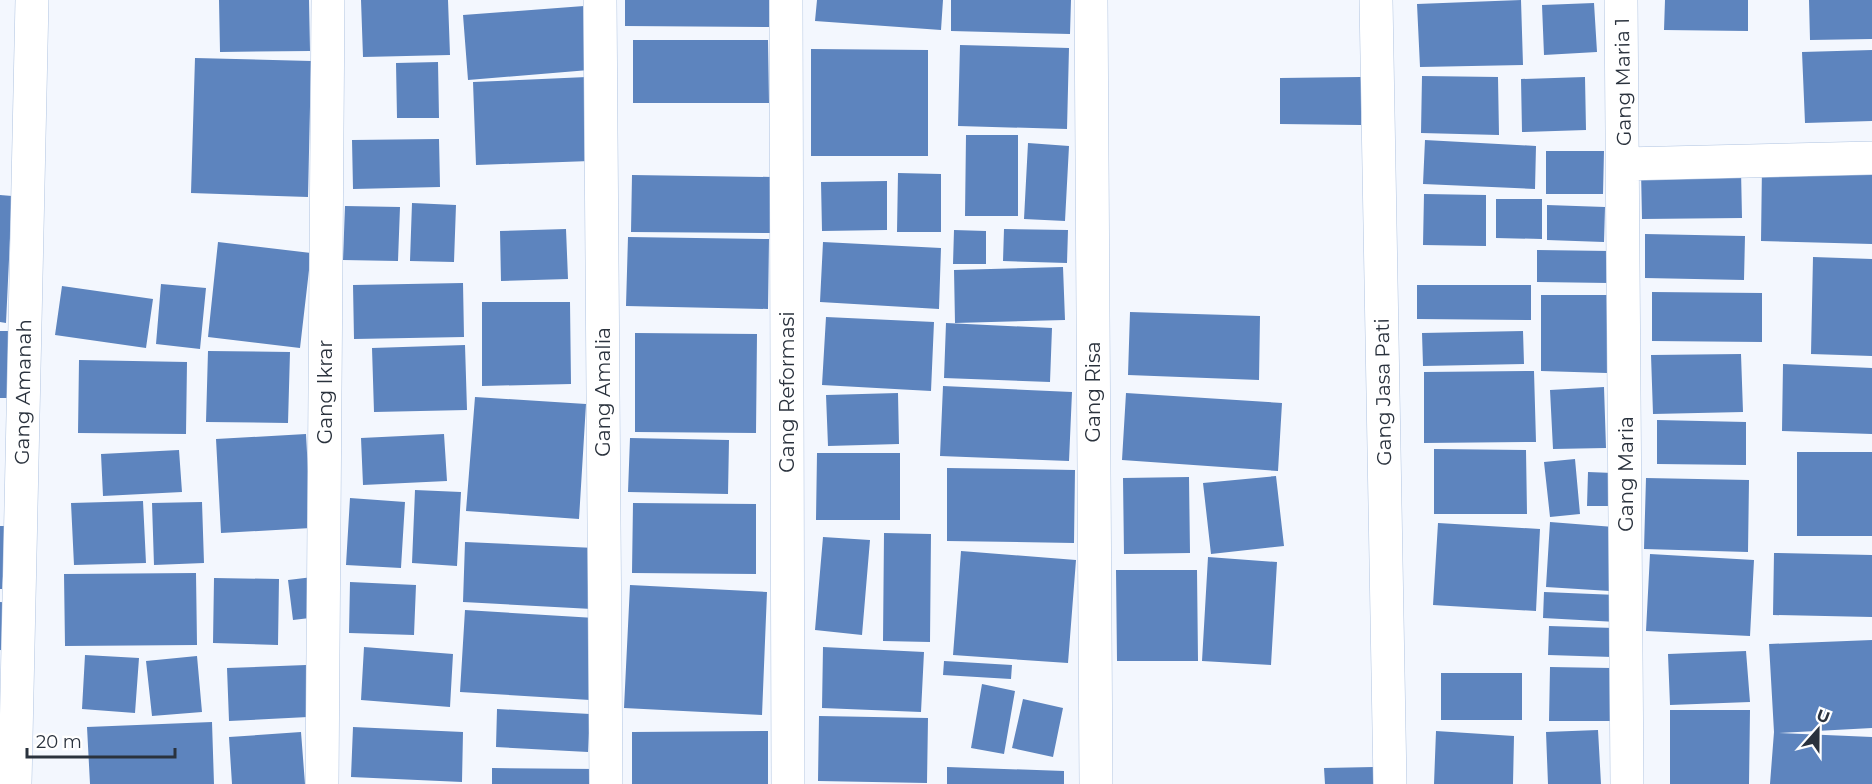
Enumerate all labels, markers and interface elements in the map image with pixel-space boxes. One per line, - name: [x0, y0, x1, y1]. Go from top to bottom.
- street label: Gang Maria 1: [1610, 18, 1636, 146]
- street label: Gang Reformasi: [775, 311, 799, 473]
- street label: Gang Jasa Pati: [1370, 318, 1396, 466]
- street label: Gang Amanah: [10, 319, 36, 465]
- street label: Gang Amalia: [591, 327, 615, 457]
- street label: Gang Ikrar: [313, 340, 337, 444]
- street label: Gang Risa: [1081, 341, 1105, 443]
- street label: Gang Maria: [1614, 416, 1638, 532]
- north arrow: [1788, 700, 1848, 760]
- text: U: [1814, 705, 1832, 728]
- scale bar: [27, 721, 176, 759]
- text: 20 m: [36, 731, 82, 753]

